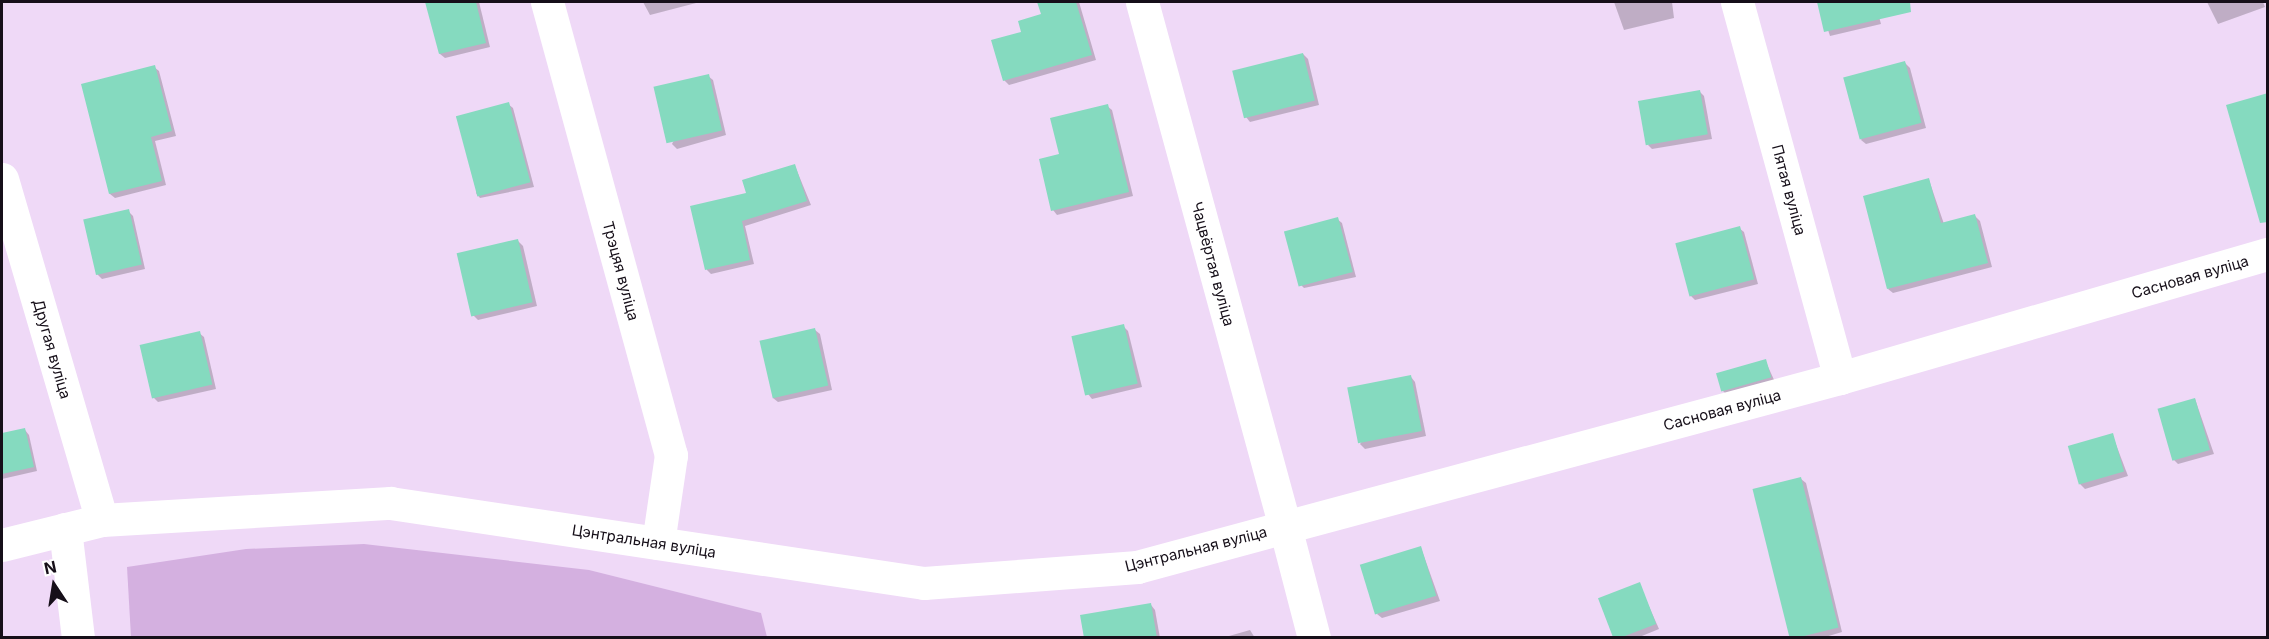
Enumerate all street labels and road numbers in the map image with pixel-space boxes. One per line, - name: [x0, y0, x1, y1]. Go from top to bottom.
- street label: Пятая вуліца: [1768, 143, 1810, 237]
- street label: Чацвёртая вуліца: [1188, 200, 1238, 328]
- street label: Трэцяя вуліца: [599, 219, 643, 323]
- street label: Сасновая вуліца: [2129, 252, 2251, 302]
- street label: Другая вуліца: [29, 297, 75, 401]
- street label: Сасновая вуліца: [1661, 386, 1783, 434]
- street label: Цэнтральная вуліца: [571, 521, 717, 561]
- street label: Цэнтральная вуліца: [1123, 523, 1269, 575]

